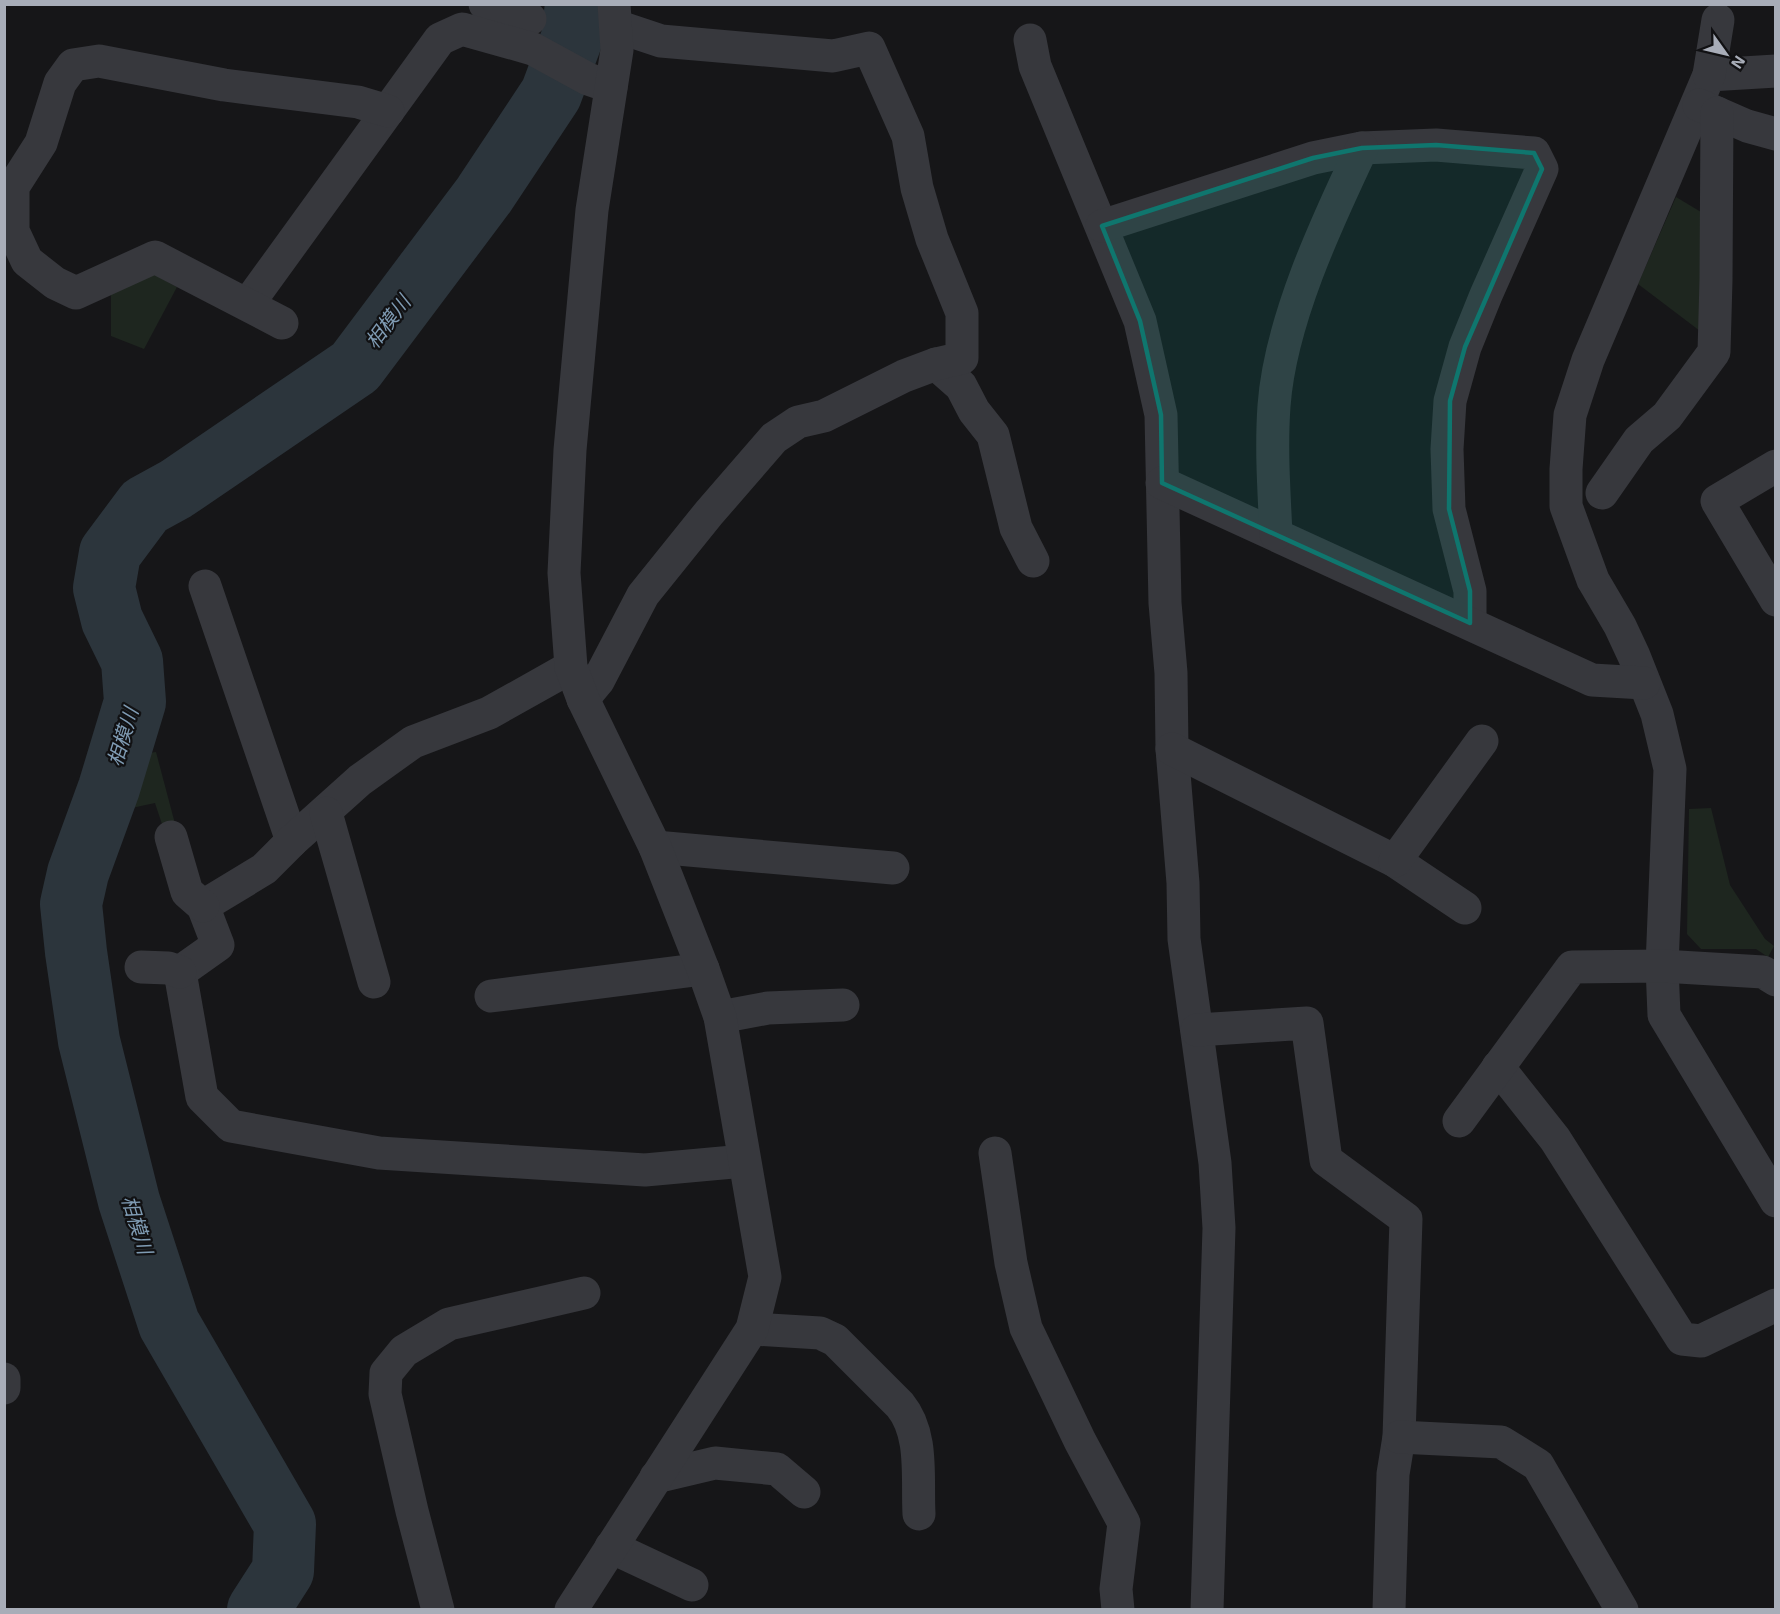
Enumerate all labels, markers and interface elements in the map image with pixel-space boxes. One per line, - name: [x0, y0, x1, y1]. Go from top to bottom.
- north arrow: [1696, 24, 1756, 84]
- text: N: [1728, 53, 1750, 73]
- water label: 相模川: [360, 289, 416, 353]
- water label: 相模川: [102, 703, 143, 769]
- water label: 相模川: [118, 1193, 159, 1259]

